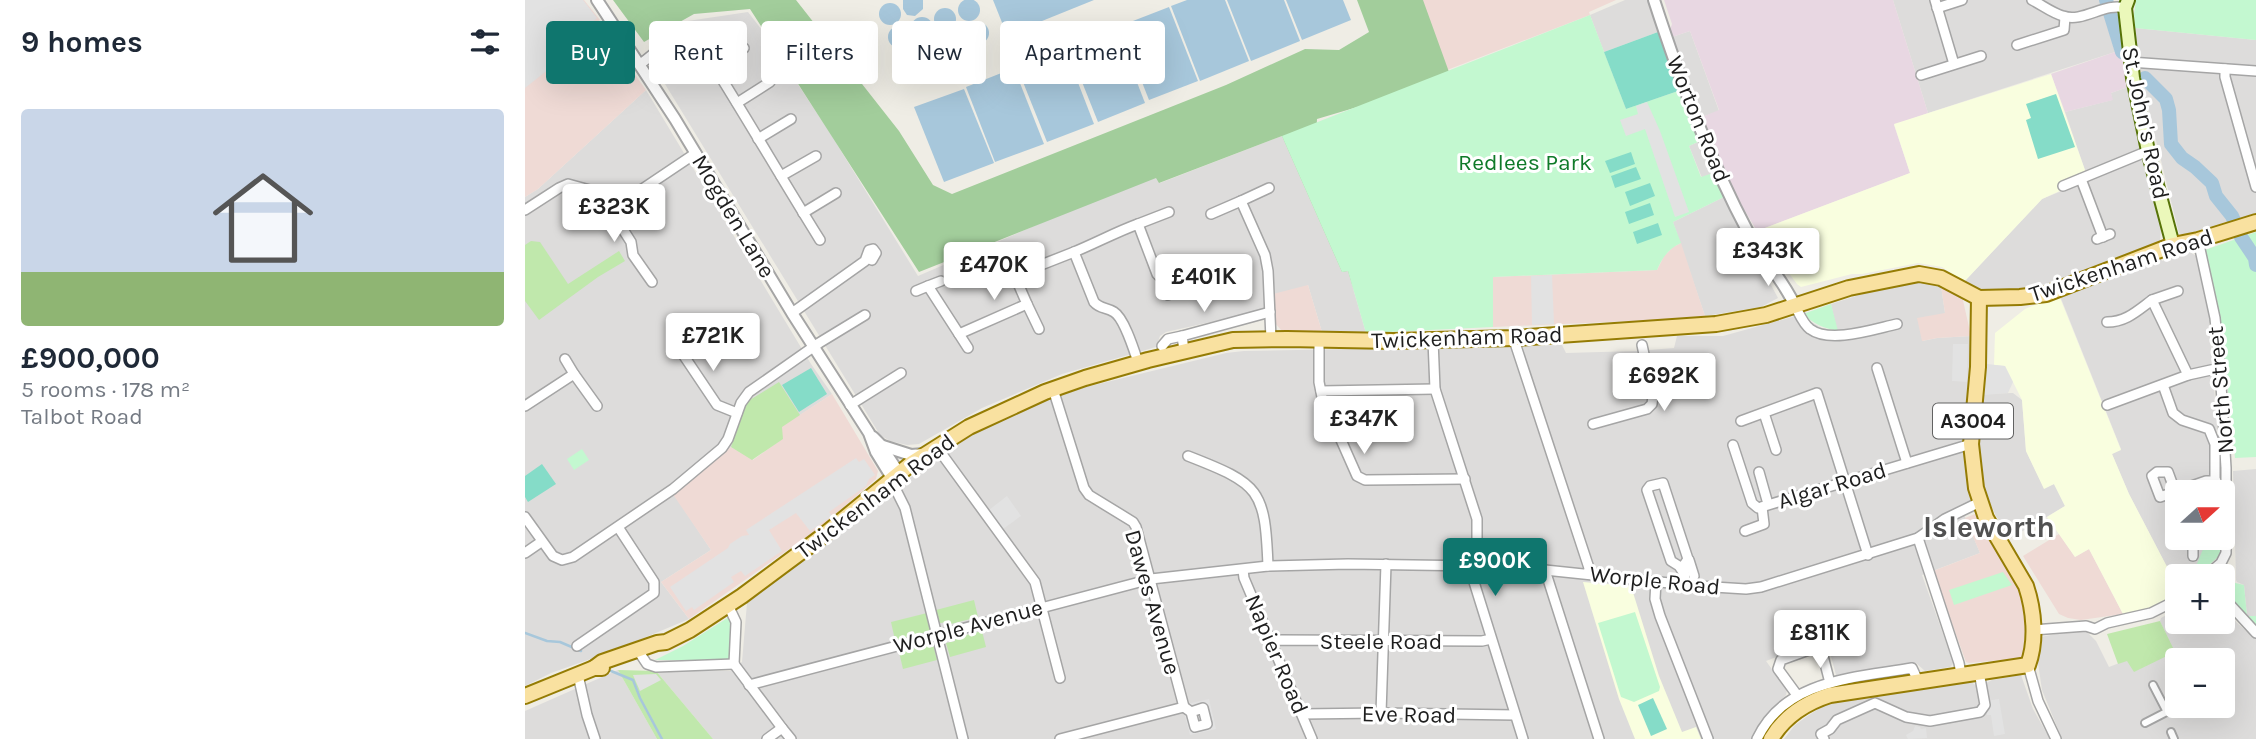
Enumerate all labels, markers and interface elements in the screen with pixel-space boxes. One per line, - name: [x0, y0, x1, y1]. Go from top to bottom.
- chip: Buy: [546, 21, 635, 84]
- chip: Rent: [649, 21, 747, 84]
- chip: Filters: [761, 21, 878, 84]
- chip: New: [892, 21, 986, 84]
- chip: Apartment: [1000, 21, 1165, 84]
- icon: filters: [466, 23, 504, 61]
- text: 9 homes: [21, 24, 143, 60]
- street label: St. John's Road: [2116, 44, 2175, 202]
- street label: Worton Road: [1661, 52, 1736, 186]
- park label: Redlees Park: [1458, 149, 1592, 176]
- street label: Mogden Lane: [686, 150, 781, 283]
- icon: home: [200, 155, 326, 281]
- pin: £323K: [565, 184, 663, 244]
- text: £323K: [578, 193, 650, 220]
- street label: Twickenham Road: [2026, 223, 2216, 308]
- pin: £343K: [1719, 229, 1817, 288]
- text: £343K: [1732, 237, 1804, 264]
- pin: £470K: [945, 243, 1043, 302]
- text: £470K: [960, 251, 1028, 278]
- pin: £401K: [1155, 254, 1253, 314]
- text: £401K: [1171, 263, 1237, 290]
- pin: £721K: [664, 314, 762, 373]
- street label: Twickenham Road: [1371, 321, 1563, 354]
- text: £721K: [682, 322, 744, 349]
- street label: North Street: [2201, 325, 2240, 455]
- text: £900,000: [21, 340, 160, 376]
- pin: £692K: [1615, 354, 1713, 413]
- text: £692K: [1629, 362, 1699, 389]
- text: 5 rooms · 178 m²: [21, 376, 190, 403]
- pin: £347K: [1315, 396, 1413, 456]
- text: Talbot Road: [21, 403, 143, 430]
- road number: A3004: [1933, 404, 2013, 438]
- text: £347K: [1330, 405, 1398, 432]
- street label: Twickenham Road: [791, 428, 960, 565]
- street label: Algar Road: [1775, 456, 1890, 515]
- north arrow: [2165, 480, 2235, 550]
- map controls: [2165, 480, 2235, 718]
- district label: Isleworth: [1923, 509, 2055, 545]
- street label: Dawes Avenue: [1119, 527, 1186, 678]
- pin: £900K: [1446, 538, 1544, 598]
- text: £900K: [1459, 547, 1531, 574]
- street label: Worple Road: [1588, 560, 1721, 601]
- button: +: [2165, 564, 2235, 634]
- street label: Napier Road: [1239, 590, 1314, 718]
- street label: Worple Avenue: [890, 594, 1046, 659]
- pin: £811K: [1771, 610, 1869, 670]
- text: £811K: [1790, 619, 1850, 646]
- street label: Steele Road: [1320, 628, 1442, 655]
- button: −: [2165, 648, 2235, 718]
- street label: Eve Road: [1361, 700, 1457, 729]

